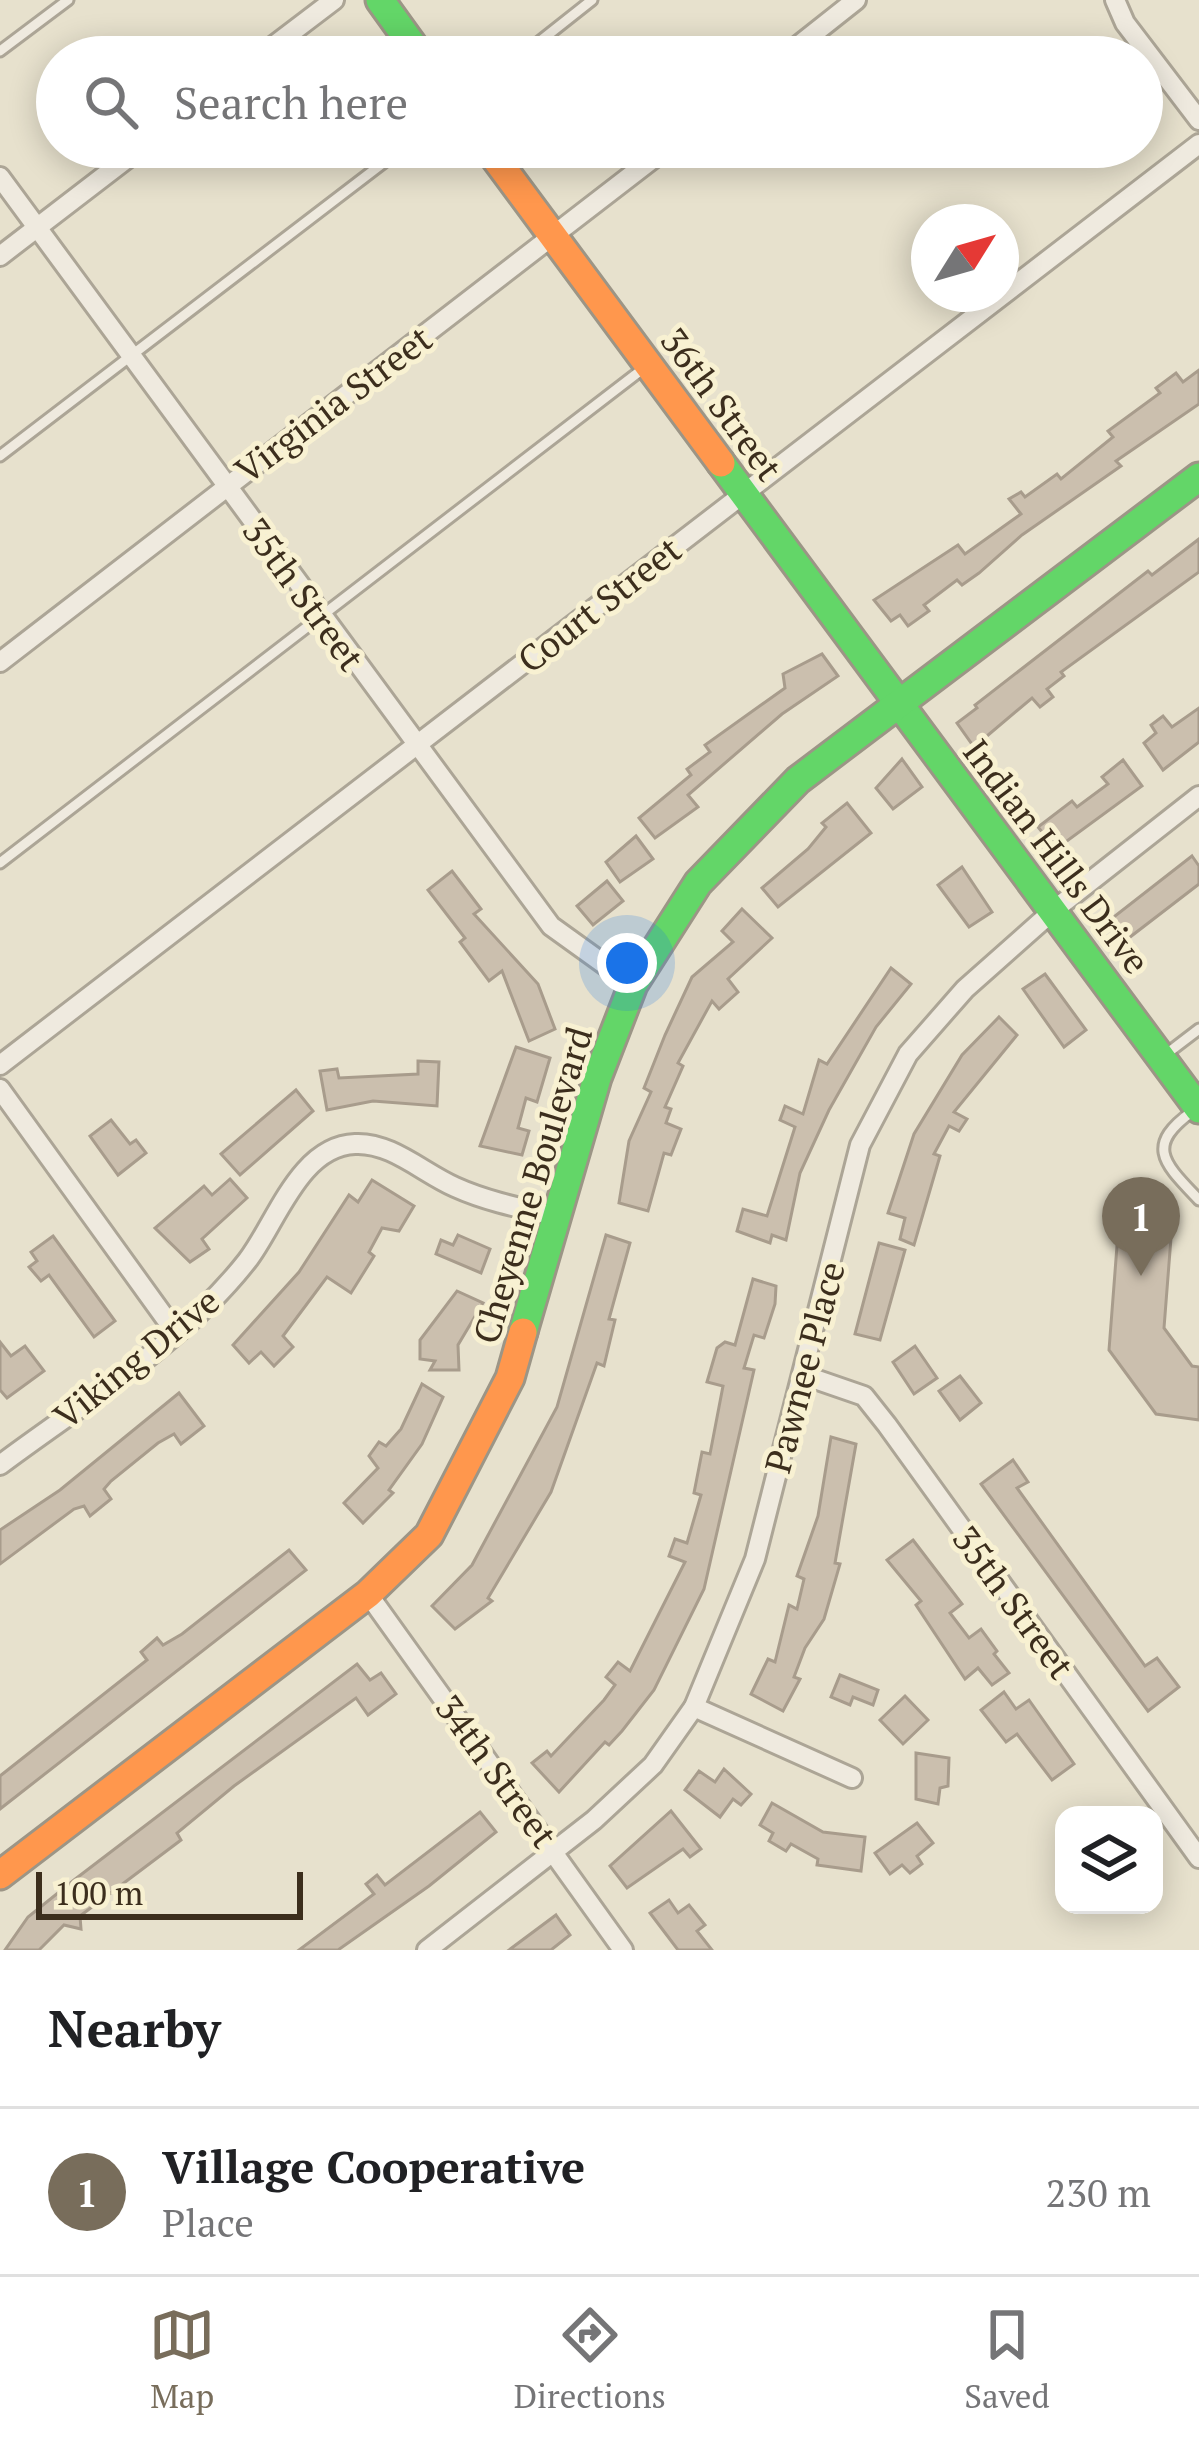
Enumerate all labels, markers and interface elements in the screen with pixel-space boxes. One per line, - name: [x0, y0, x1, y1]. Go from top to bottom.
- search box: [36, 36, 1163, 168]
- icon: search: [78, 69, 144, 135]
- text: Search here: [174, 72, 408, 132]
- north arrow: [911, 204, 1019, 312]
- street label: Virginia Street: [225, 315, 441, 493]
- street label: 36th Street: [651, 318, 793, 490]
- street label: 35th Street: [233, 508, 375, 680]
- street label: Court Street: [508, 525, 690, 683]
- street label: Indian Hills Drive: [953, 729, 1161, 983]
- your location: [597, 933, 657, 993]
- street label: Cheyenne Boulevard: [462, 1021, 602, 1349]
- pin: 1: [1102, 1177, 1180, 1276]
- street label: Pawnee Place: [753, 1256, 855, 1478]
- street label: Viking Drive: [44, 1277, 228, 1439]
- street label: 35th Street: [943, 1516, 1085, 1688]
- street label: 34th Street: [426, 1685, 568, 1857]
- map controls: [1055, 1806, 1163, 1914]
- button: layers: [1055, 1806, 1163, 1914]
- scale bar: [36, 1866, 303, 1919]
- text: 100 m: [54, 1871, 143, 1914]
- text: Nearby: [48, 1994, 221, 2062]
- text: Village Cooperative: [162, 2136, 585, 2196]
- text: 1: [76, 2166, 98, 2218]
- text: 230 m: [1046, 2166, 1151, 2218]
- text: Place: [162, 2196, 254, 2248]
- tab: Map: [149, 2302, 215, 2417]
- tab: Directions: [514, 2302, 666, 2417]
- tab: Saved: [964, 2302, 1050, 2417]

